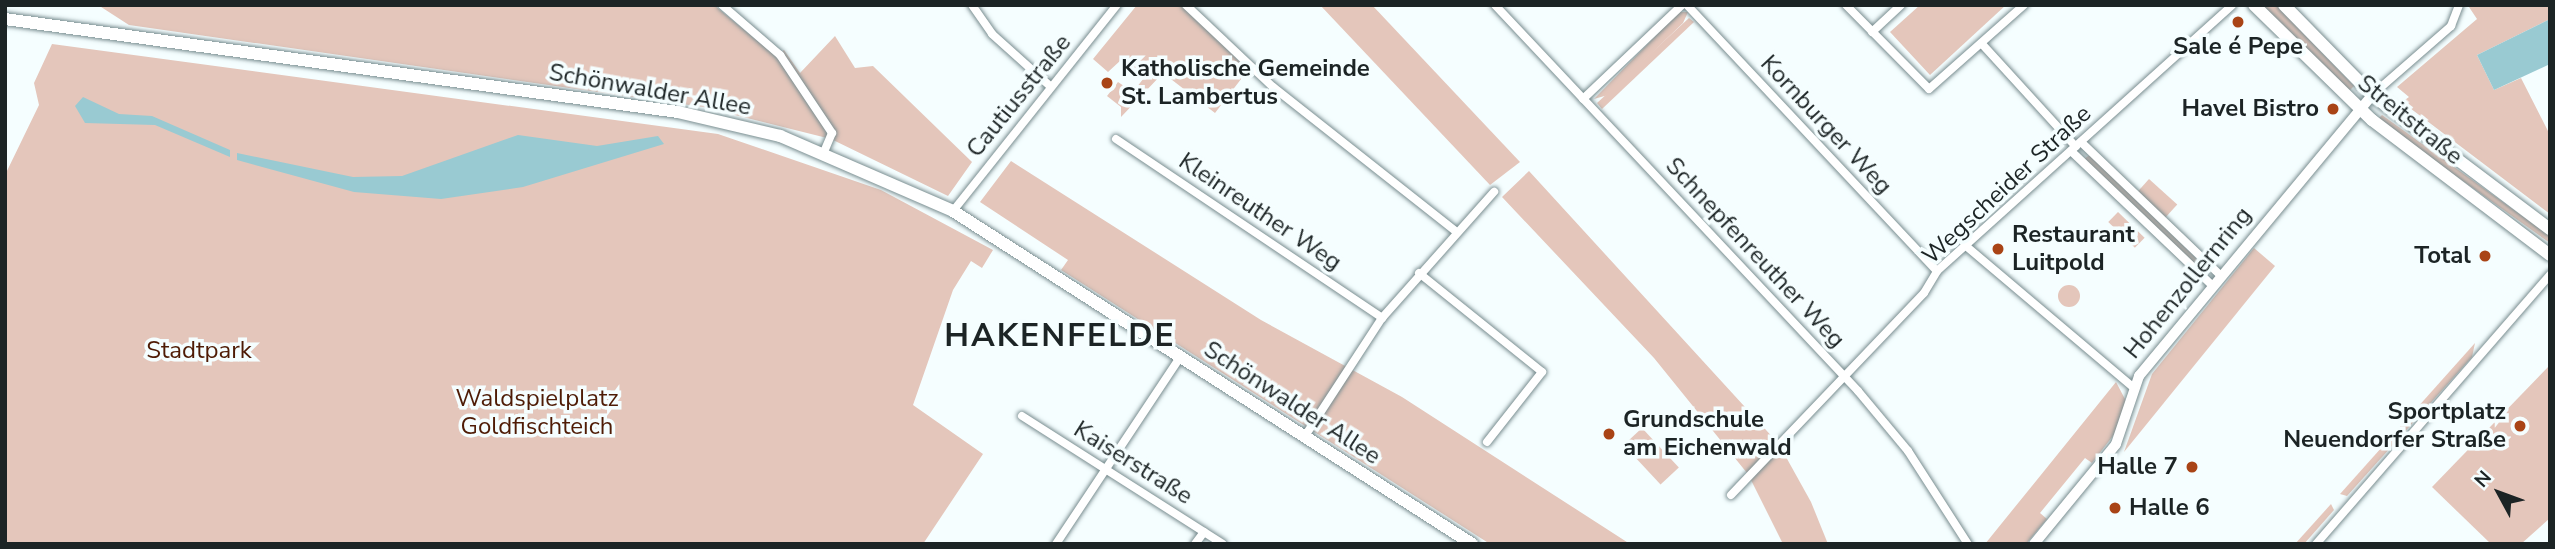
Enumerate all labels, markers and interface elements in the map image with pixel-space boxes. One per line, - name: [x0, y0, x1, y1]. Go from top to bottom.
- marker: Sale é Pepe: [2230, 14, 2246, 30]
- street label: Cautiusstraße: [961, 29, 1077, 163]
- place label: Sale é Pepe: [2173, 33, 2303, 61]
- street label: Kornburger Weg: [1754, 49, 1898, 201]
- place label: Katholische Gemeinde St. Lambertus: [1121, 55, 1370, 111]
- street label: Schönwalder Allee: [547, 58, 753, 122]
- street label: Streitstraße: [2352, 69, 2468, 171]
- marker: Katholische Gemeinde St. Lambertus: [1099, 75, 1115, 91]
- place label: Havel Bistro: [2181, 95, 2319, 123]
- street label: Wegscheider Straße: [1917, 100, 2097, 270]
- marker: Havel Bistro: [2325, 101, 2341, 117]
- street label: Kleinreuther Weg: [1173, 147, 1347, 277]
- street label: Schnepfenreuther Weg: [1659, 152, 1851, 354]
- street label: Hohenzollernring: [2118, 201, 2258, 365]
- place label: Restaurant Luitpold: [2012, 221, 2135, 277]
- marker: Restaurant Luitpold: [1990, 241, 2006, 257]
- place label: Total: [2414, 242, 2471, 270]
- marker: Total: [2477, 248, 2493, 264]
- district label: HAKENFELDE: [946, 317, 1174, 355]
- street label: Schönwalder Allee: [1198, 335, 1386, 471]
- park label: Stadtpark: [146, 337, 252, 365]
- park label: Waldspielplatz Goldfischteich: [455, 385, 619, 441]
- place label: Sportplatz Neuendorfer Straße: [2283, 398, 2506, 454]
- place label: Grundschule am Eichenwald: [1623, 406, 1792, 462]
- street label: Kaiserstraße: [1068, 415, 1198, 511]
- marker: Sportplatz Neuendorfer Straße: [2512, 418, 2528, 434]
- marker: Grundschule am Eichenwald: [1601, 426, 1617, 442]
- place label: Halle 7: [2097, 453, 2178, 481]
- north arrow: [2464, 458, 2534, 528]
- marker: Halle 7: [2184, 459, 2200, 475]
- text: N: [2469, 465, 2498, 493]
- place label: Halle 6: [2129, 494, 2210, 522]
- marker: Halle 6: [2107, 500, 2123, 516]

